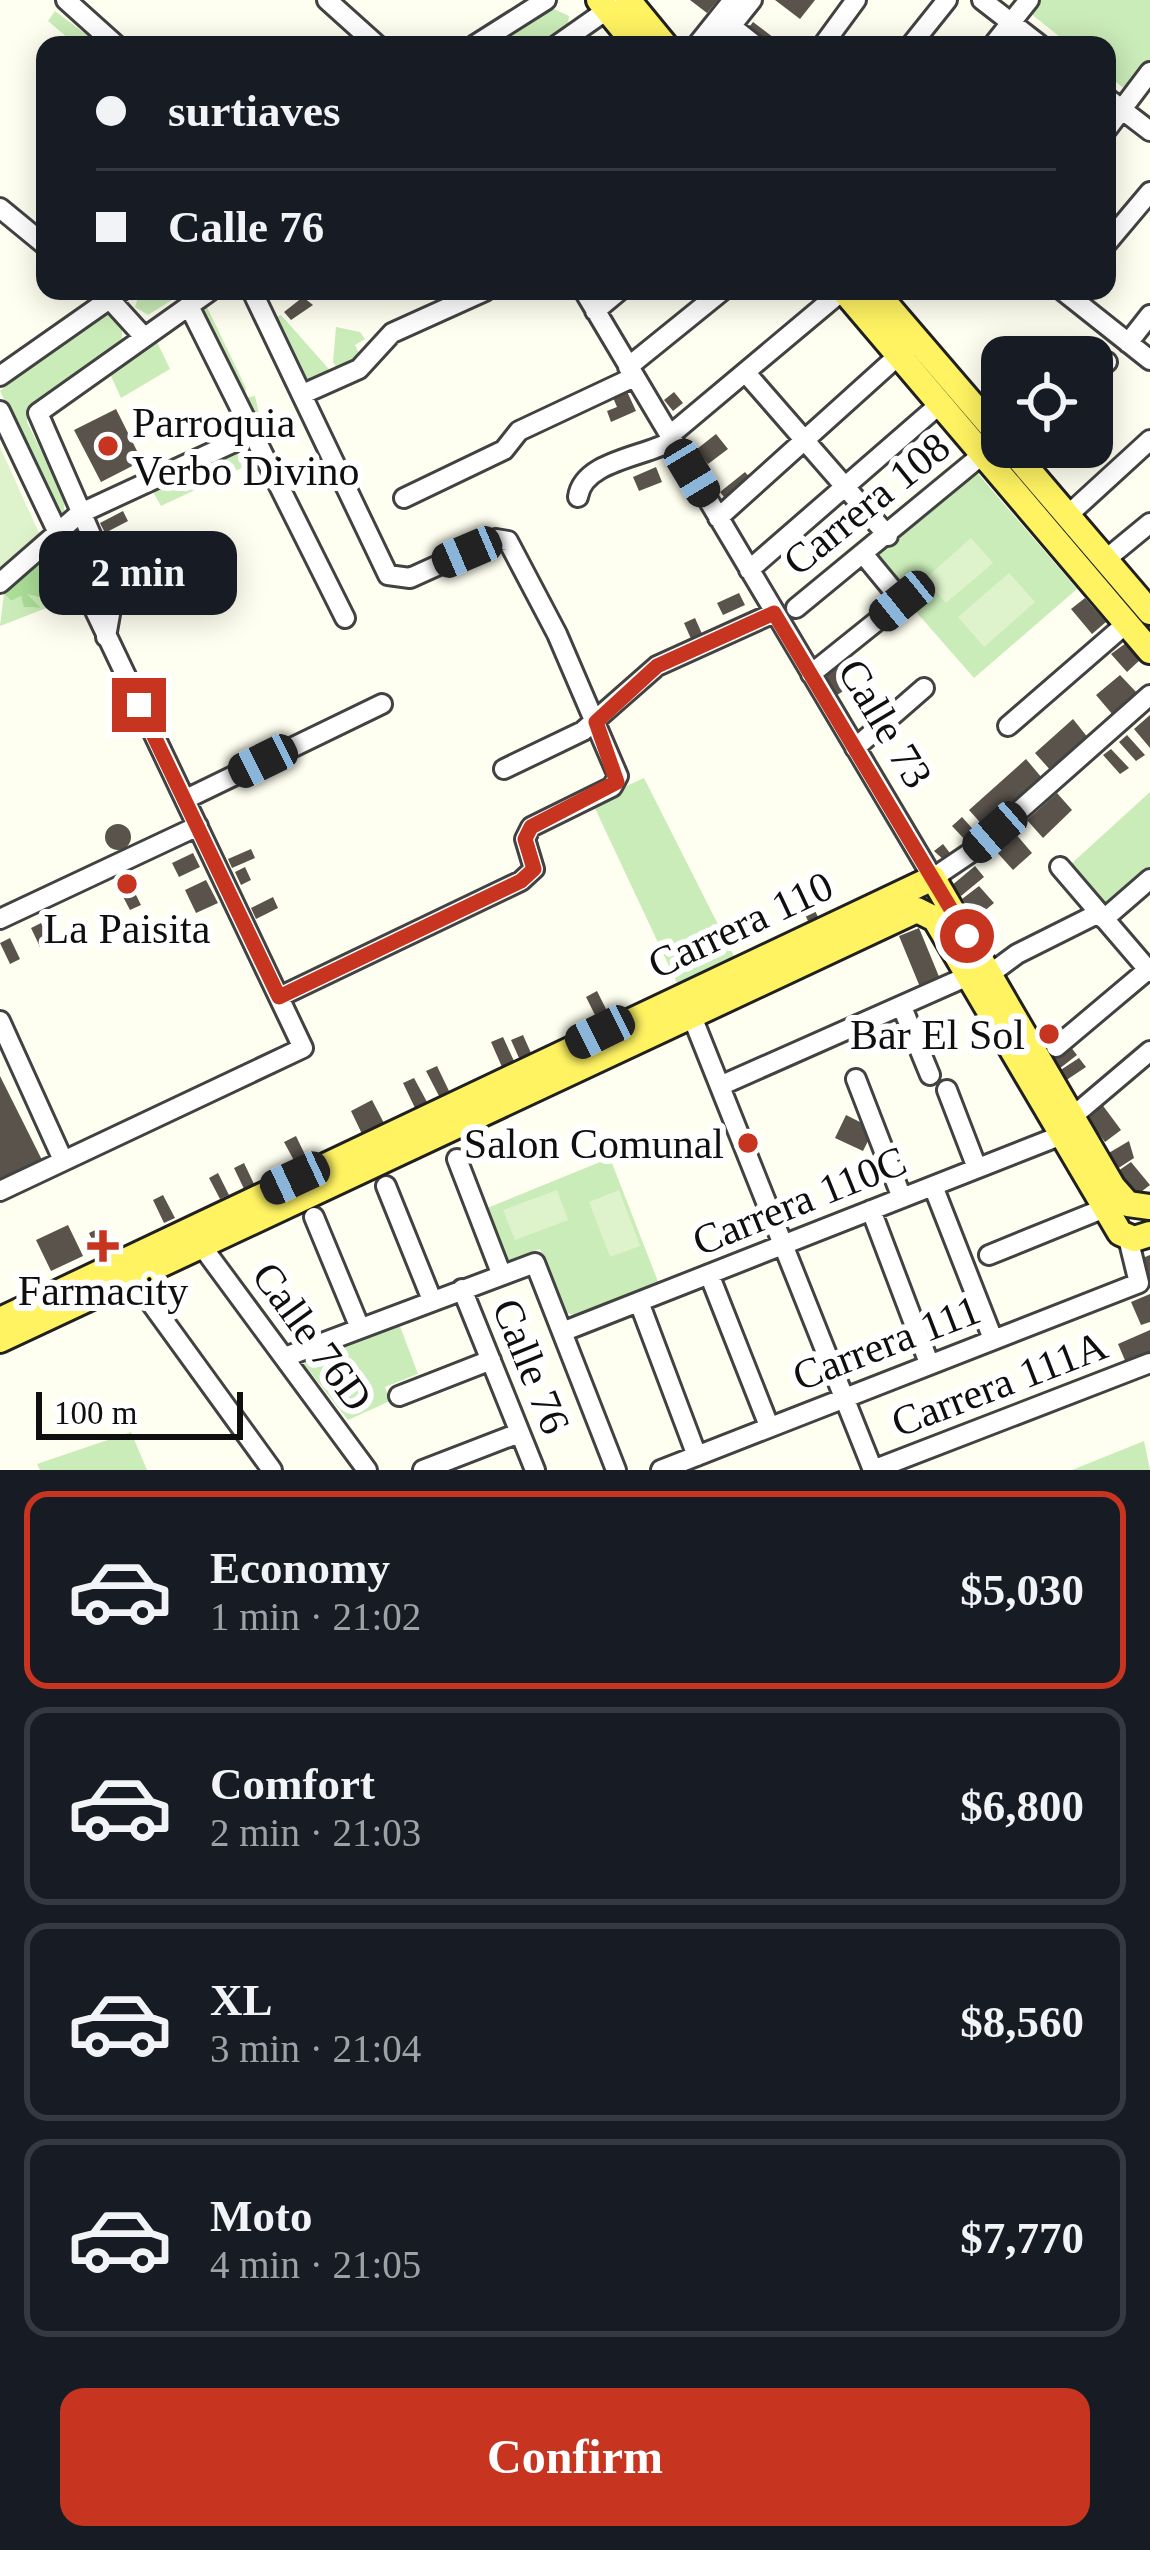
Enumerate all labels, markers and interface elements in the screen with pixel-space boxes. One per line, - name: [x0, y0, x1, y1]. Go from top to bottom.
- text: surtiaves: [168, 86, 341, 136]
- text: Calle 76: [168, 202, 324, 252]
- map controls: [981, 336, 1113, 468]
- button: locate: [981, 336, 1113, 468]
- place label: Parroquia Verbo Divino: [132, 400, 359, 494]
- street label: Carrera 108: [775, 423, 959, 584]
- marker: Parroquia Verbo Divino: [95, 433, 121, 459]
- car: [658, 433, 726, 513]
- car: [427, 521, 507, 583]
- callout: 2 min: [40, 531, 238, 615]
- text: 2 min: [91, 551, 185, 594]
- car: [863, 564, 941, 638]
- street label: Calle 73: [829, 651, 941, 796]
- route end: [112, 678, 166, 732]
- car: [223, 729, 303, 793]
- car: [956, 795, 1034, 869]
- street label: Carrera 110: [641, 862, 840, 988]
- marker: La Paisita: [114, 871, 140, 897]
- place label: La Paisita: [44, 906, 211, 952]
- route start: [940, 909, 994, 963]
- car: [560, 1000, 640, 1064]
- place label: Bar El Sol: [850, 1012, 1025, 1058]
- marker: Bar El Sol: [1036, 1021, 1062, 1047]
- place label: Salon Comunal: [464, 1121, 724, 1167]
- marker: Salon Comunal: [735, 1130, 761, 1156]
- street label: Carrera 110C: [686, 1137, 913, 1265]
- car: [255, 1146, 335, 1210]
- marker: Farmacity: [90, 1233, 116, 1259]
- street label: Calle 76D: [243, 1254, 381, 1419]
- place label: Farmacity: [18, 1268, 188, 1314]
- street label: Carrera 111: [786, 1286, 986, 1400]
- street label: Calle 76: [483, 1292, 579, 1440]
- street label: Carrera 111A: [885, 1322, 1114, 1446]
- scale bar: [36, 1386, 243, 1439]
- text: 100 m: [54, 1395, 137, 1431]
- icon: car: [66, 1536, 174, 1644]
- text: Economy: [210, 1543, 390, 1593]
- text: $5,030: [960, 1565, 1084, 1615]
- text: 1 min · 21:02: [210, 1595, 421, 1638]
- icon: car: [66, 1752, 174, 1860]
- text: Comfort: [210, 1759, 375, 1809]
- text: $6,800: [960, 1781, 1084, 1831]
- text: 2 min · 21:03: [210, 1811, 421, 1854]
- icon: car: [66, 1968, 174, 2076]
- text: XL: [210, 1975, 273, 2025]
- text: $8,560: [960, 1997, 1084, 2047]
- text: 3 min · 21:04: [210, 2027, 421, 2070]
- icon: car: [66, 2184, 174, 2292]
- text: Moto: [210, 2191, 312, 2241]
- text: $7,770: [960, 2213, 1084, 2263]
- text: 4 min · 21:05: [210, 2243, 421, 2286]
- button: Confirm: [60, 2388, 1090, 2526]

